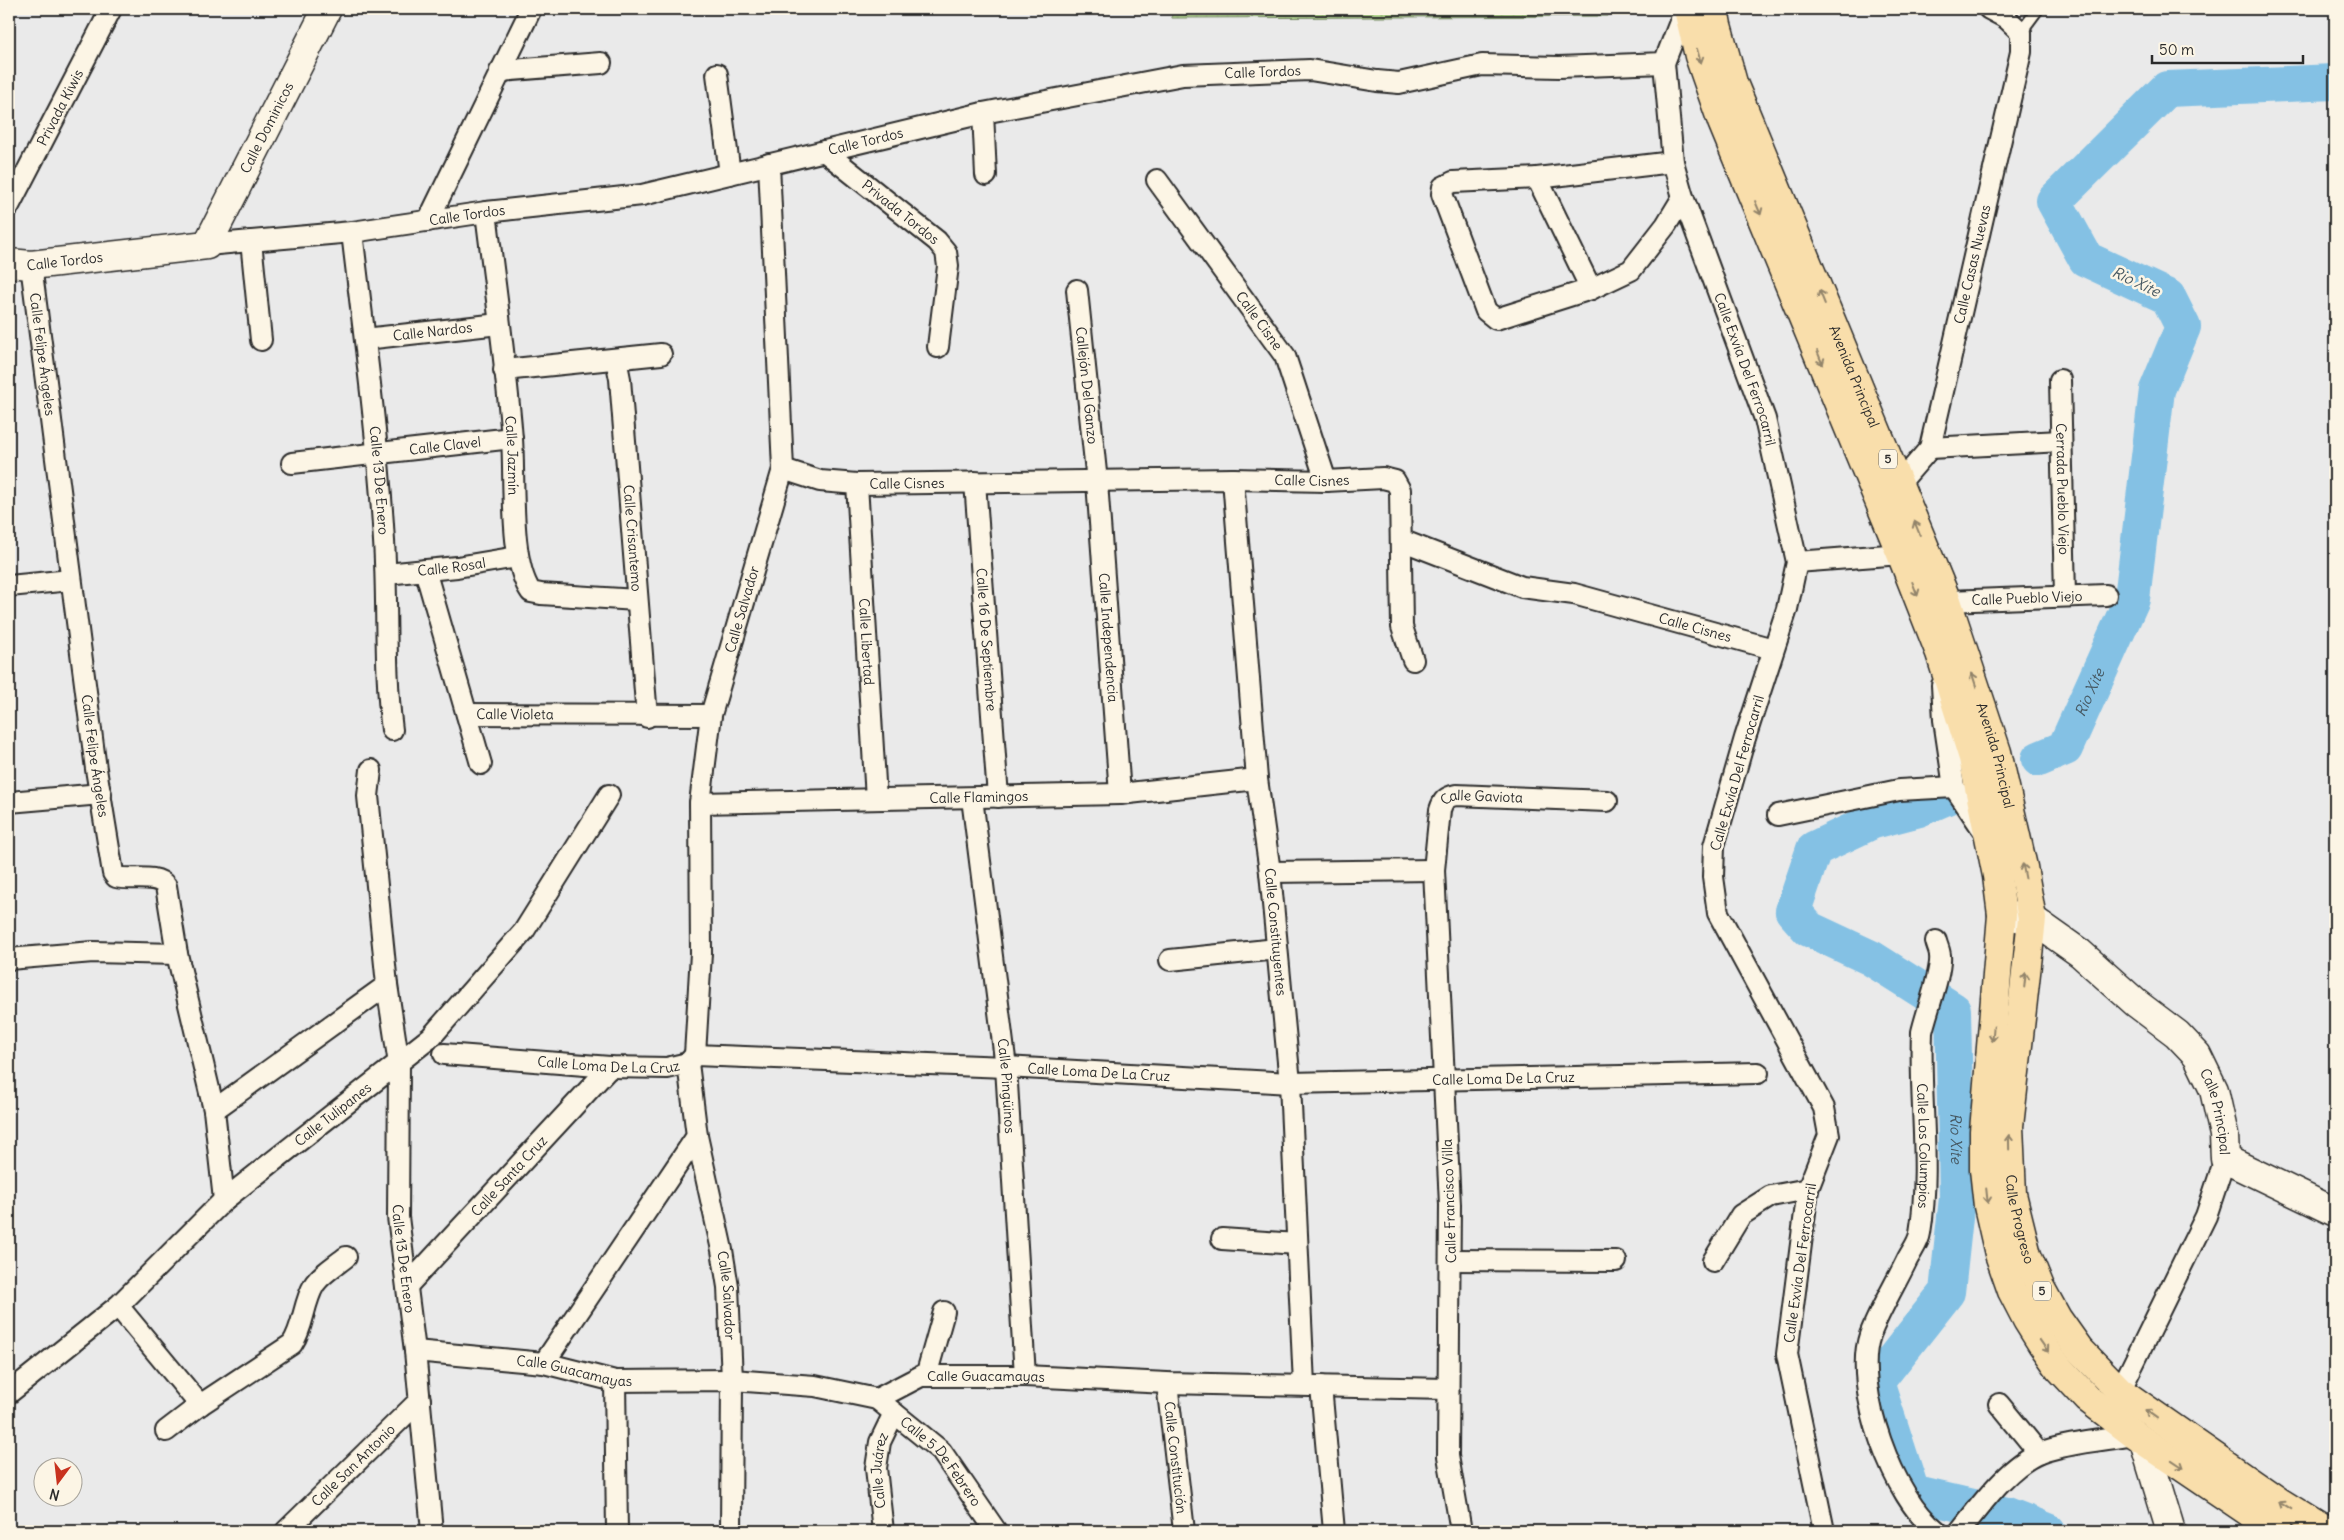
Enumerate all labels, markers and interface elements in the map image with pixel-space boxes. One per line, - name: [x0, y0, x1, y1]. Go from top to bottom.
- scale bar: [2152, 32, 2303, 64]
- text: 50 m: [2159, 40, 2194, 59]
- one-way arrow: [1695, 48, 1705, 64]
- street label: Calle Tordos: [1224, 61, 1301, 82]
- street label: Privada Kiwis: [33, 66, 87, 149]
- street label: Calle Dominicos: [236, 79, 297, 176]
- street label: Calle Tordos: [826, 124, 905, 159]
- street label: Privada Tordos: [858, 176, 943, 248]
- one-way arrow: [1753, 200, 1763, 215]
- street label: Calle Tordos: [428, 201, 506, 229]
- street label: Calle Casas Nuevas: [1950, 203, 1995, 326]
- street label: Calle Tordos: [26, 248, 104, 274]
- water label: Rio Xite: [2109, 262, 2164, 301]
- street label: Calle Cisne: [1232, 288, 1287, 354]
- street label: Calle Exvía Del Ferrocarril: [1710, 290, 1780, 447]
- one-way arrow: [1816, 290, 1826, 305]
- street label: Calle Felipe Ángeles: [26, 292, 59, 417]
- street label: Calle Nardos: [392, 318, 473, 345]
- street label: Avenida Principal: [1825, 323, 1883, 430]
- street label: Callejón Del Ganzo: [1072, 326, 1102, 445]
- one-way arrow: [1816, 350, 1826, 365]
- street label: Calle Jazmín: [501, 415, 522, 495]
- street label: Cerrada Pueblo Viejo: [2052, 423, 2073, 555]
- street label: Calle 13 De Enero: [366, 425, 393, 536]
- street label: Calle Clavel: [408, 433, 482, 459]
- road number: 5: [1879, 449, 1897, 468]
- street label: Calle Cisnes: [1274, 471, 1350, 490]
- street label: Calle Cisnes: [869, 474, 945, 493]
- street label: Calle Crisantemo: [619, 484, 646, 592]
- one-way arrow: [1911, 521, 1921, 536]
- street label: Calle Rosal: [417, 553, 487, 580]
- street label: Calle Salvador: [721, 563, 763, 655]
- street label: Calle 16 De Septiembre: [972, 567, 1001, 712]
- street label: Calle Independencia: [1095, 572, 1122, 703]
- one-way arrow: [1911, 581, 1920, 596]
- street label: Calle Pueblo Viejo: [1971, 587, 2083, 609]
- street label: Calle Libertad: [855, 598, 878, 686]
- street label: Calle Cisnes: [1657, 609, 1734, 646]
- water label: Rio Xite: [2070, 665, 2109, 719]
- one-way arrow: [1968, 672, 1978, 688]
- street label: Calle Felipe Ángeles: [77, 693, 113, 818]
- street label: Calle Exvía Del Ferrocarril: [1706, 693, 1768, 853]
- street label: Avenida Principal: [1972, 700, 2018, 810]
- street label: Calle Violeta: [476, 705, 554, 723]
- street label: Calle Gaviota: [1436, 786, 1523, 809]
- street label: Calle Flamingos: [929, 787, 1029, 807]
- one-way arrow: [2018, 863, 2028, 879]
- street label: Calle Constituyentes: [1261, 867, 1291, 997]
- one-way arrow: [2020, 973, 2030, 989]
- one-way arrow: [1988, 1026, 1998, 1042]
- street label: Calle Pingüinos: [993, 1037, 1019, 1134]
- street label: Calle Loma De La Cruz: [537, 1052, 682, 1077]
- street label: Calle Loma De La Cruz: [1027, 1059, 1171, 1085]
- street label: Calle Principal: [2196, 1065, 2234, 1155]
- street label: Calle Loma De La Cruz: [1432, 1068, 1575, 1089]
- street label: Calle Tulipanes: [291, 1078, 375, 1150]
- street label: Calle Los Columpios: [1913, 1083, 1934, 1209]
- water label: Rio Xite: [1946, 1113, 1966, 1165]
- street label: Calle Santa Cruz: [467, 1132, 551, 1220]
- one-way arrow: [2004, 1134, 2014, 1150]
- street label: Calle Francisco Villa: [1438, 1139, 1460, 1263]
- street label: Calle Progreso: [2002, 1174, 2039, 1267]
- street label: Calle Exvía Del Ferrocarril: [1780, 1182, 1820, 1344]
- one-way arrow: [1982, 1187, 1992, 1203]
- street label: Calle 13 De Enero: [389, 1204, 419, 1314]
- street label: Calle Salvador: [713, 1249, 739, 1341]
- road number: 5: [2033, 1282, 2051, 1300]
- one-way arrow: [2039, 1339, 2049, 1353]
- street label: Calle Guacamayas: [516, 1351, 632, 1390]
- street label: Calle Guacamayas: [927, 1367, 1045, 1386]
- street label: Calle Constitución: [1160, 1401, 1191, 1515]
- one-way arrow: [2144, 1409, 2158, 1419]
- street label: Calle 5 De Febrero: [896, 1412, 985, 1510]
- street label: Calle San Antonio: [308, 1420, 399, 1510]
- street label: Calle Juárez: [867, 1429, 893, 1510]
- north arrow: [32, 1458, 82, 1508]
- one-way arrow: [2171, 1459, 2185, 1469]
- text: N: [48, 1485, 62, 1505]
- one-way arrow: [2278, 1500, 2292, 1511]

